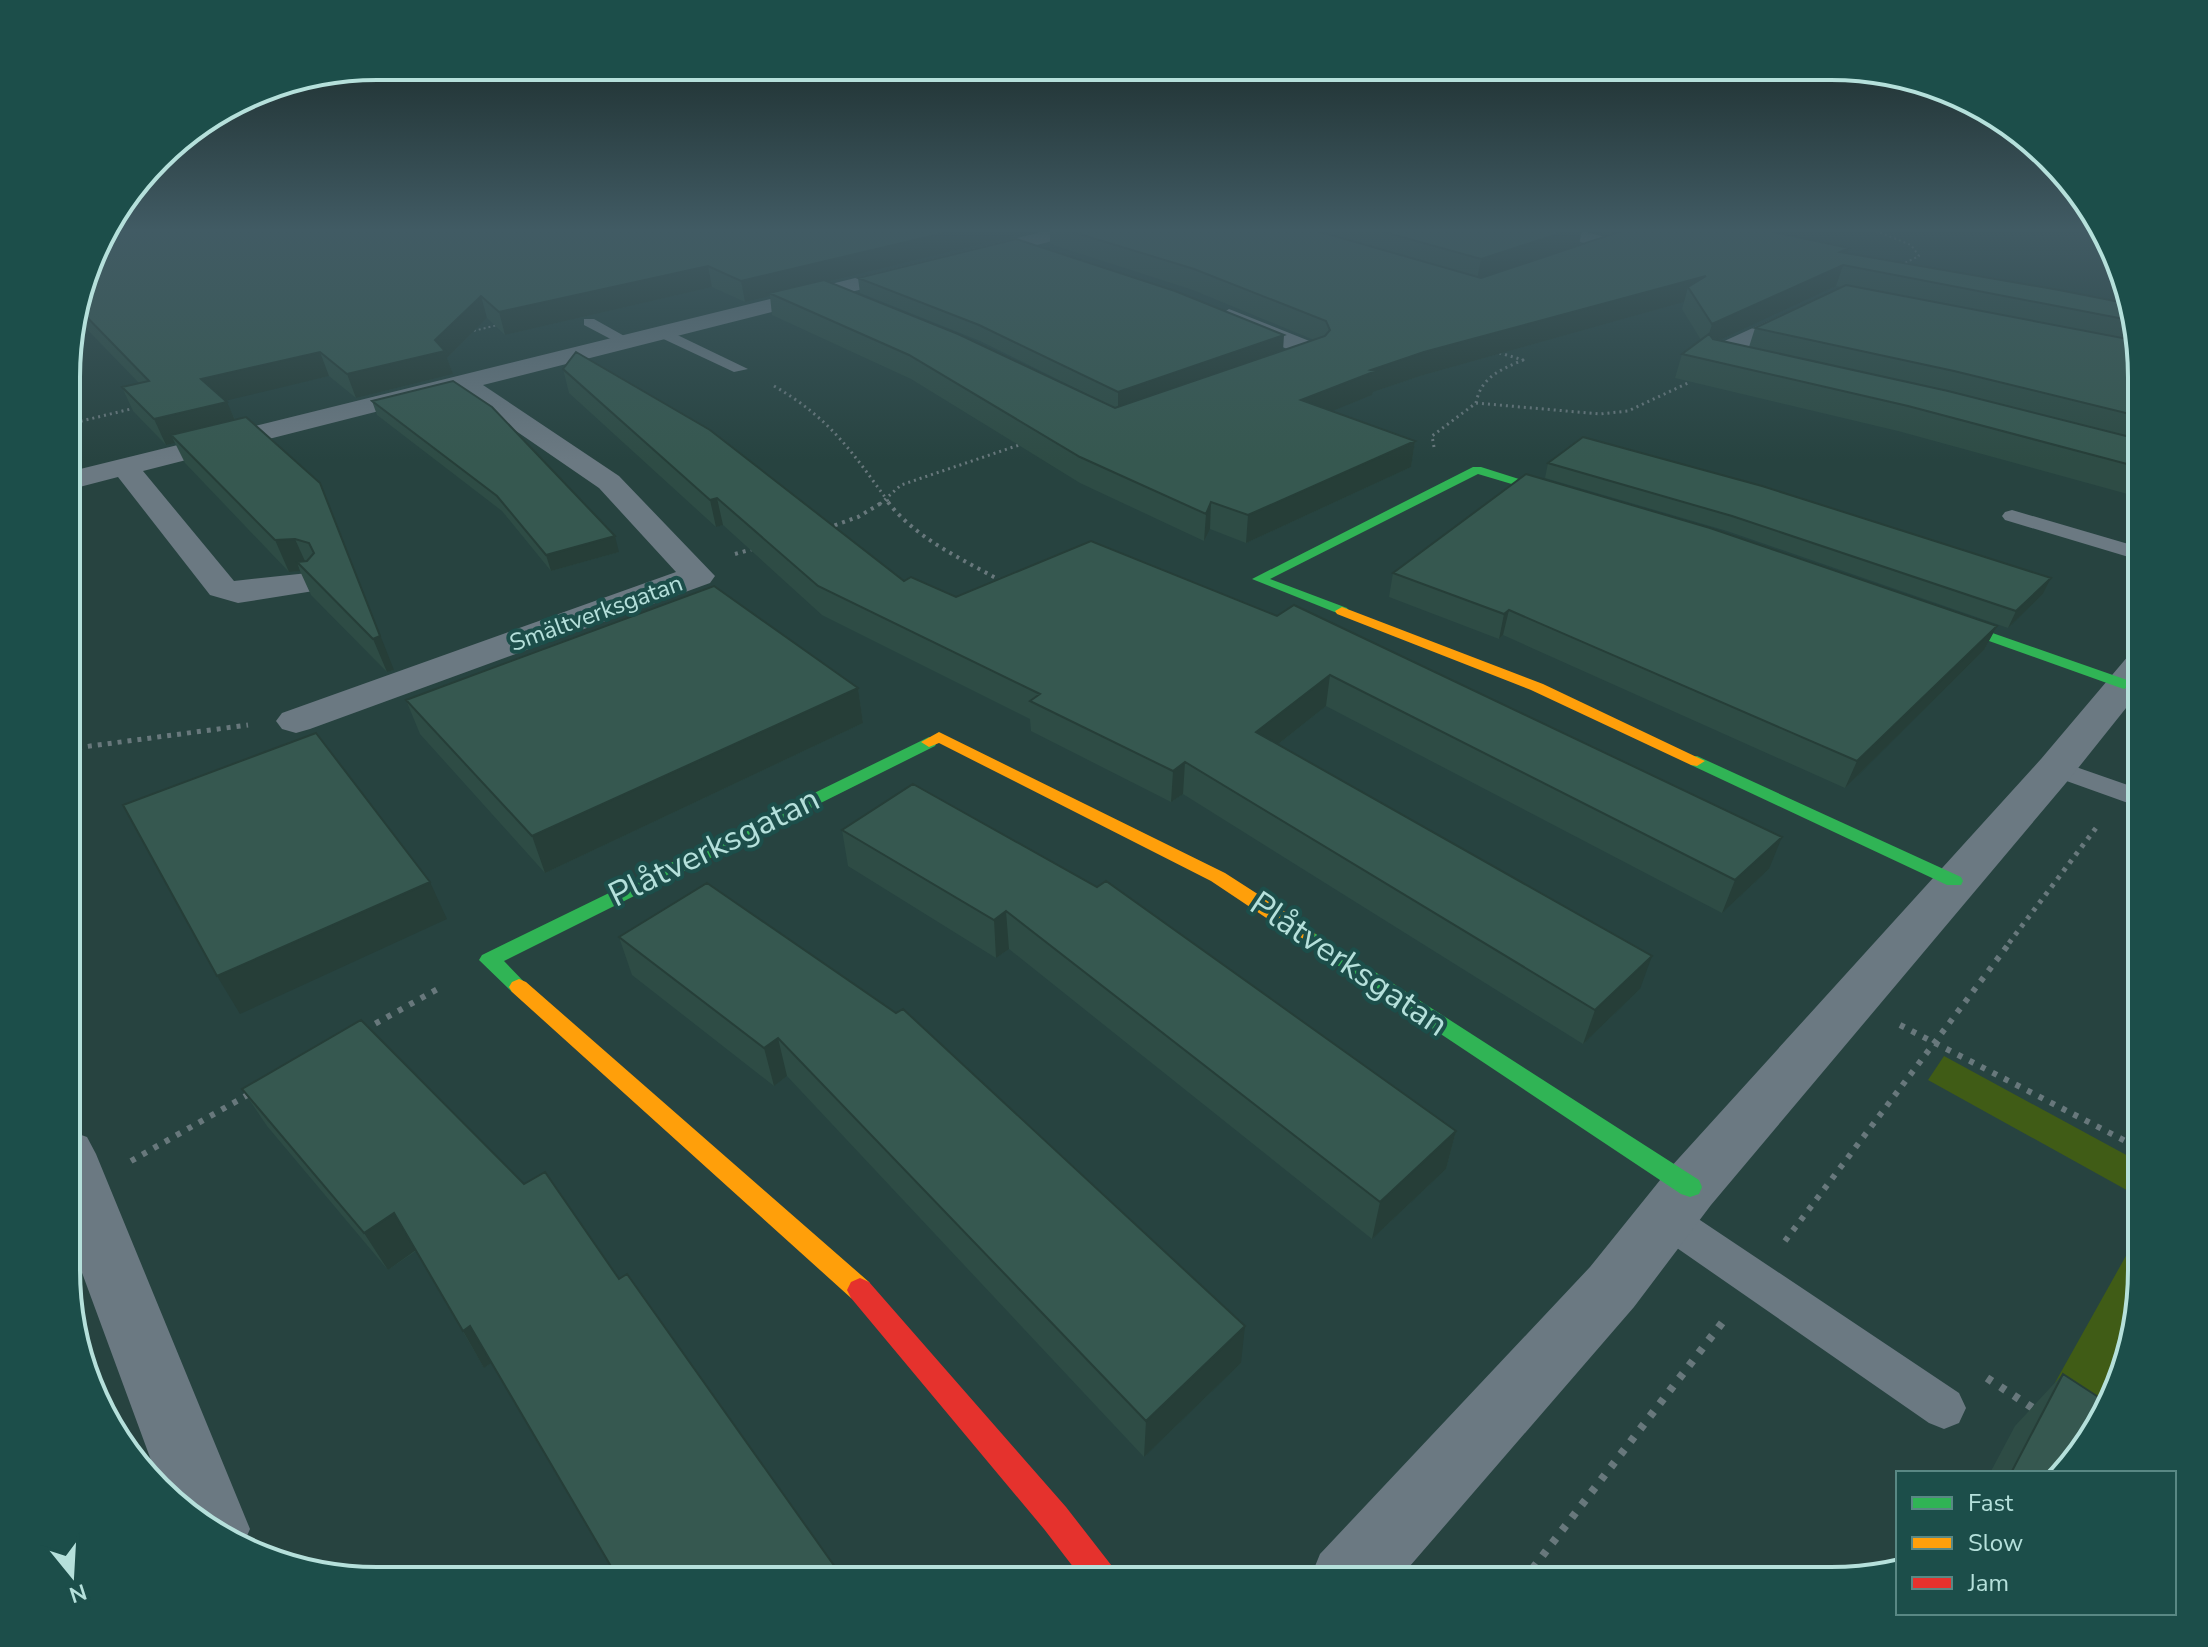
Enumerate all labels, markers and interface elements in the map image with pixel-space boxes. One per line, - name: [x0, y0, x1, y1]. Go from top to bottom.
- street label: Smältverksgatan: [505, 567, 687, 659]
- street label: Plåtverksgatan: [601, 776, 827, 918]
- street label: Plåtverksgatan: [1241, 881, 1457, 1047]
- legend: [1896, 1471, 2176, 1615]
- text: Fast: [1968, 1487, 2014, 1519]
- text: Slow: [1968, 1527, 2023, 1559]
- north arrow: [32, 1535, 112, 1615]
- text: Jam: [1967, 1567, 2009, 1599]
- text: N: [65, 1576, 90, 1610]

